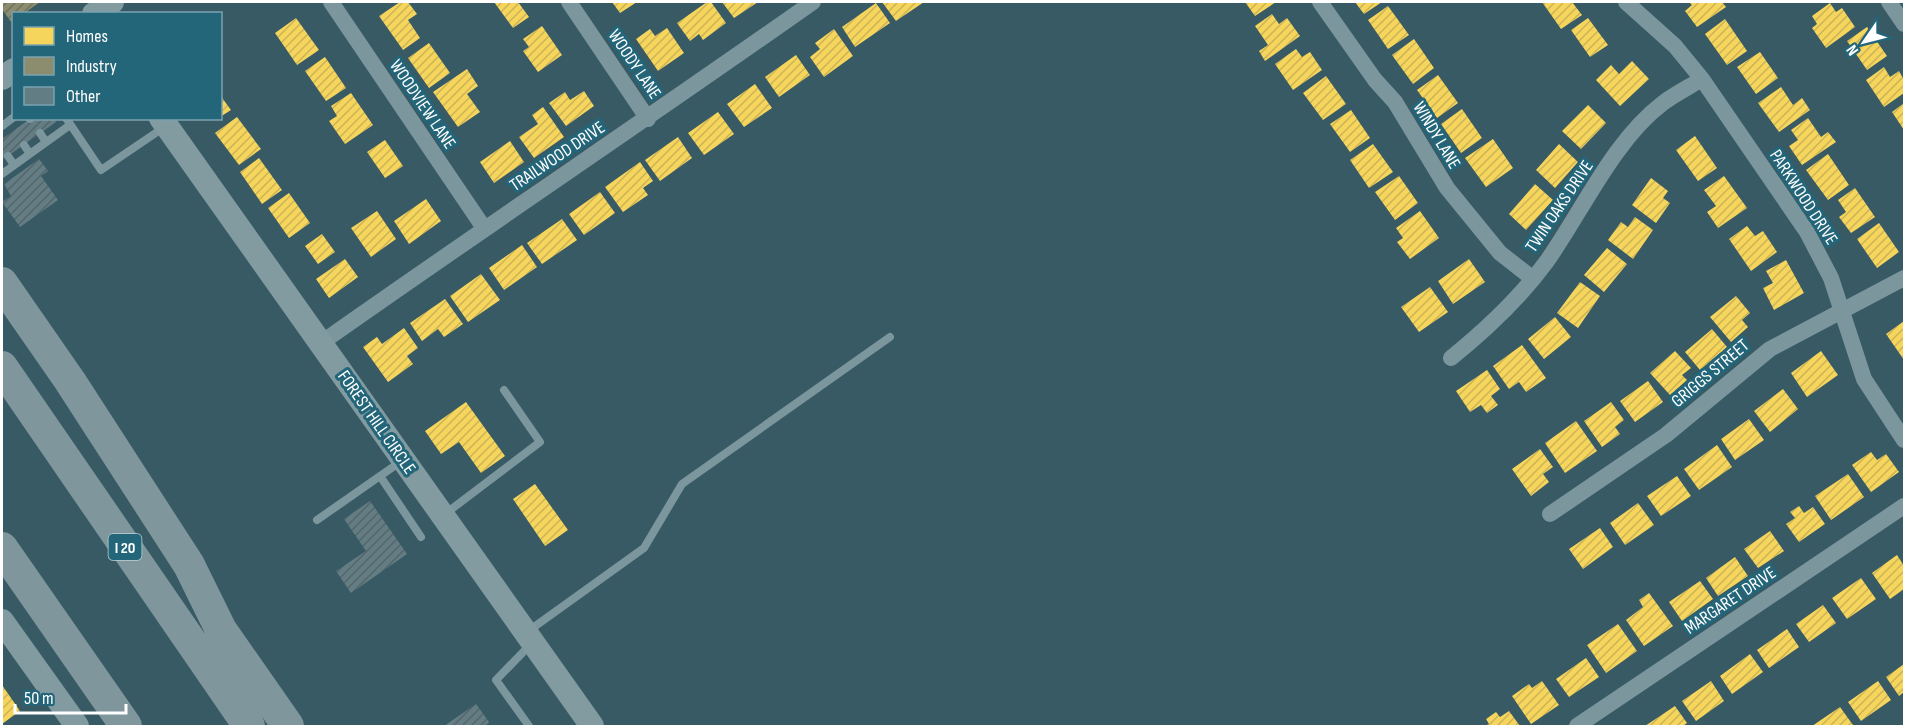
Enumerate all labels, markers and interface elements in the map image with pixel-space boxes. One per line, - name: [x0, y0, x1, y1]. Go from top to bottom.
- legend: [12, 12, 222, 120]
- north arrow: [1834, 12, 1894, 72]
- street label: WOODY LANE: [604, 25, 665, 103]
- text: Homes: [66, 26, 108, 47]
- text: N: [1843, 41, 1863, 59]
- text: Industry: [66, 56, 117, 77]
- street label: WOODVIEW LANE: [385, 56, 460, 153]
- text: Other: [66, 86, 100, 107]
- street label: WINDY LANE: [1408, 98, 1465, 173]
- street label: TRAILWOOD DRIVE: [506, 117, 609, 196]
- street label: PARKWOOD DRIVE: [1765, 146, 1842, 249]
- street label: TWIN OAKS DRIVE: [1521, 156, 1598, 256]
- street label: GRIGGS STREET: [1667, 335, 1753, 412]
- street label: FOREST HILL CIRCLE: [333, 366, 420, 478]
- road number: I 20: [108, 534, 142, 560]
- street label: MARGARET DRIVE: [1681, 562, 1780, 639]
- scale bar: [15, 677, 126, 715]
- text: 50 m: [24, 688, 54, 709]

